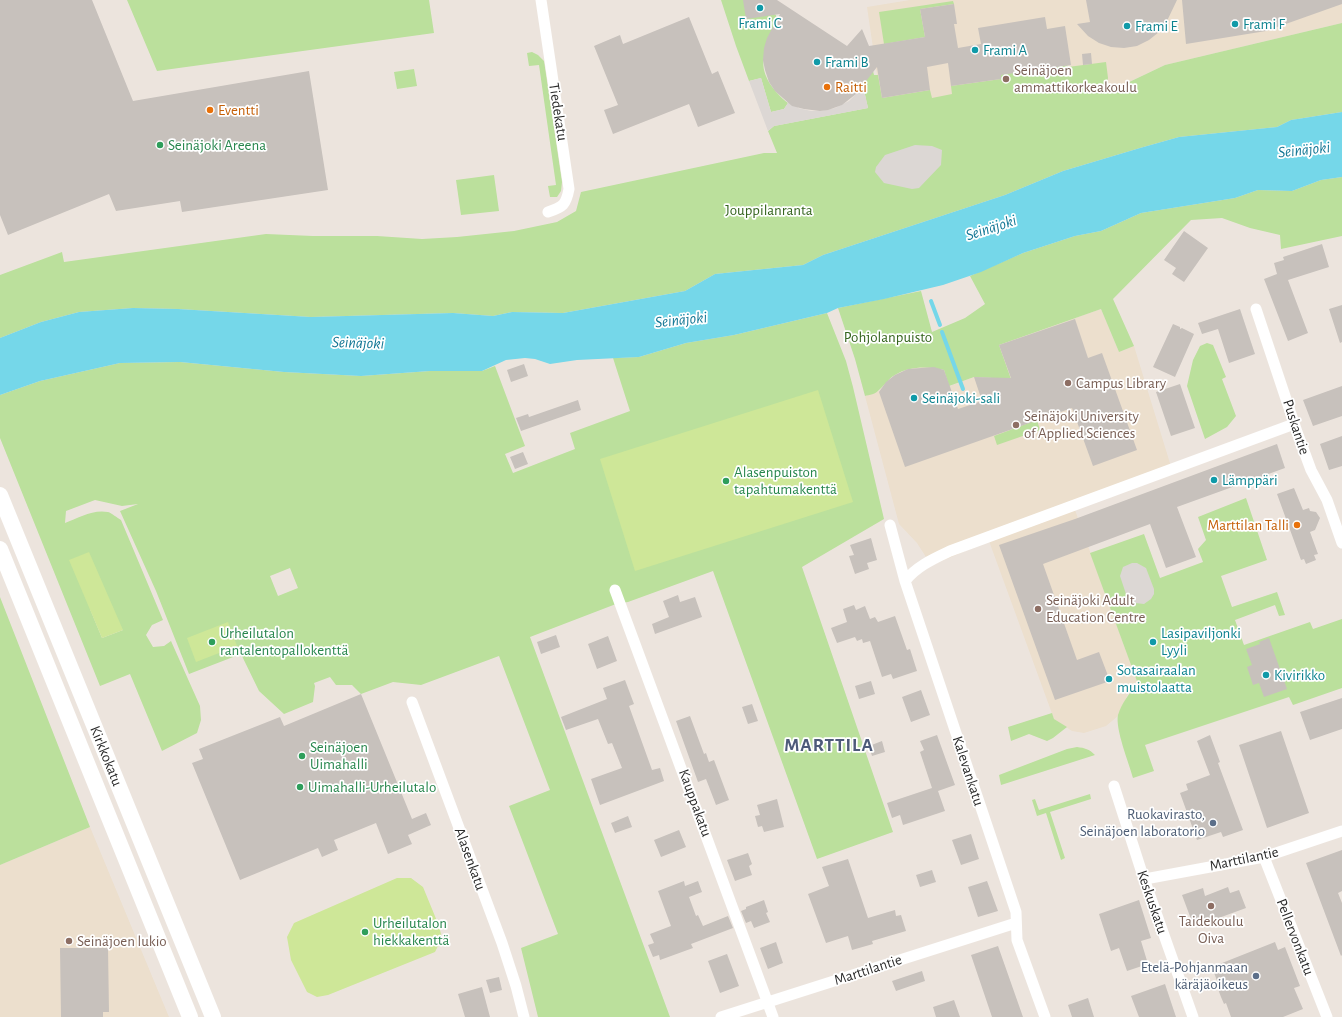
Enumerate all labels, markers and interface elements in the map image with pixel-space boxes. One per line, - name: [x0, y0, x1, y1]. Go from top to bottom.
- marker: Frami C: [755, 3, 765, 13]
- place label: Frami C: [738, 14, 782, 32]
- place label: Frami F: [1243, 15, 1285, 33]
- place label: Frami E: [1135, 17, 1178, 35]
- marker: Frami F: [1230, 19, 1240, 29]
- marker: Frami E: [1122, 21, 1132, 31]
- place label: Frami A: [983, 41, 1027, 59]
- marker: Frami A: [970, 45, 980, 55]
- place label: Frami B: [825, 53, 869, 71]
- marker: Frami B: [812, 57, 822, 67]
- place label: Seinäjoen ammattikorkeakoulu: [1014, 61, 1137, 96]
- marker: Seinäjoen ammattikorkeakoulu: [1001, 74, 1011, 84]
- place label: Raitti: [835, 78, 867, 96]
- street label: Tiedekatu: [545, 82, 571, 142]
- marker: Raitti: [822, 82, 832, 92]
- place label: Eventti: [218, 101, 259, 119]
- marker: Eventti: [205, 105, 215, 115]
- place label: Seinäjoki Areena: [168, 136, 266, 154]
- water label: Seinäjoki: [1277, 138, 1331, 162]
- marker: Seinäjoki Areena: [155, 140, 165, 150]
- park label: Jouppilanranta: [725, 201, 813, 219]
- water label: Seinäjoki: [963, 211, 1019, 245]
- water label: Seinäjoki: [654, 308, 708, 332]
- park label: Pohjolanpuisto: [844, 328, 932, 346]
- water label: Seinäjoki: [332, 332, 384, 354]
- place label: Campus Library: [1076, 374, 1166, 392]
- marker: Campus Library: [1063, 378, 1073, 388]
- place label: Seinäjoki-sali: [922, 389, 1000, 407]
- marker: Seinäjoki-sali: [909, 393, 919, 403]
- street label: Puskantie: [1279, 397, 1313, 457]
- place label: Seinäjoki University of Applied Sciences: [1024, 407, 1139, 442]
- marker: Seinäjoki University of Applied Sciences: [1011, 420, 1021, 430]
- place label: Alasenpuiston tapahtumakenttä: [734, 463, 837, 498]
- place label: Lämppäri: [1222, 471, 1278, 489]
- marker: Lämppäri: [1209, 475, 1219, 485]
- marker: Alasenpuiston tapahtumakenttä: [721, 476, 731, 486]
- place label: Marttilan Talli: [1207, 516, 1289, 534]
- marker: Marttilan Talli: [1292, 520, 1302, 530]
- place label: Seinäjoki Adult Education Centre: [1046, 591, 1145, 626]
- marker: Seinäjoki Adult Education Centre: [1033, 604, 1043, 614]
- place label: Urheilutalon rantalentopallokenttä: [220, 624, 348, 659]
- place label: Lasipaviljonki Lyyli: [1161, 624, 1241, 659]
- marker: Urheilutalon rantalentopallokenttä: [207, 637, 217, 647]
- marker: Lasipaviljonki Lyyli: [1148, 637, 1158, 647]
- place label: Sotasairaalan muistolaatta: [1117, 661, 1196, 696]
- place label: Kivirikko: [1274, 666, 1325, 684]
- marker: Kivirikko: [1261, 670, 1271, 680]
- marker: Sotasairaalan muistolaatta: [1104, 674, 1114, 684]
- street label: Kirkkokatu: [86, 723, 126, 789]
- district label: MARTTILA: [784, 734, 874, 756]
- street label: Kalevankatu: [948, 734, 988, 808]
- place label: Seinäjoen Uimahalli: [310, 738, 368, 773]
- marker: Seinäjoen Uimahalli: [297, 751, 307, 761]
- street label: Kauppakatu: [674, 767, 716, 839]
- place label: Uimahalli-Urheilutalo: [308, 778, 436, 796]
- marker: Uimahalli-Urheilutalo: [295, 782, 305, 792]
- place label: Ruokavirasto, Seinäjoen laboratorio: [1080, 805, 1205, 840]
- marker: Ruokavirasto, Seinäjoen laboratorio: [1208, 818, 1218, 828]
- street label: Alasenkatu: [450, 825, 490, 893]
- street label: Marttilantie: [1208, 843, 1280, 875]
- street label: Keskuskatu: [1133, 868, 1171, 936]
- street label: Pellervonkatu: [1272, 896, 1318, 978]
- marker: Taidekoulu Oiva: [1206, 901, 1216, 911]
- place label: Taidekoulu Oiva: [1179, 912, 1243, 947]
- place label: Urheilutalon hiekkakenttä: [373, 914, 449, 949]
- marker: Urheilutalon hiekkakenttä: [360, 927, 370, 937]
- place label: Seinäjoen lukio: [77, 932, 167, 950]
- marker: Seinäjoen lukio: [64, 936, 74, 946]
- street label: Marttilantie: [832, 951, 904, 989]
- place label: Etelä-Pohjanmaan käräjäoikeus: [1141, 958, 1248, 993]
- marker: Etelä-Pohjanmaan käräjäoikeus: [1251, 971, 1261, 981]

